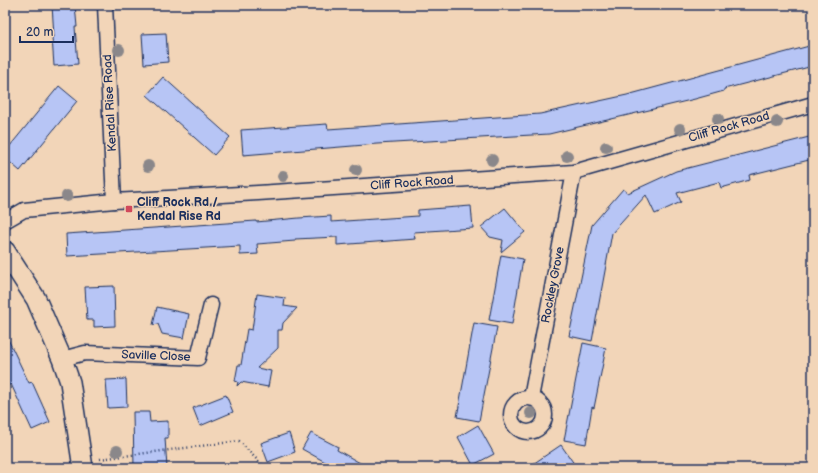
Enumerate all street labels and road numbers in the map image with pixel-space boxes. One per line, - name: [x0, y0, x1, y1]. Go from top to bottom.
- street label: Kendal Rise Road: [100, 54, 120, 152]
- street label: Cliff Rock Road: [687, 108, 771, 146]
- street label: Cliff Rock Road: [370, 173, 454, 193]
- street label: Rockley Grove: [538, 245, 568, 325]
- street label: Saville Close: [121, 347, 191, 365]

